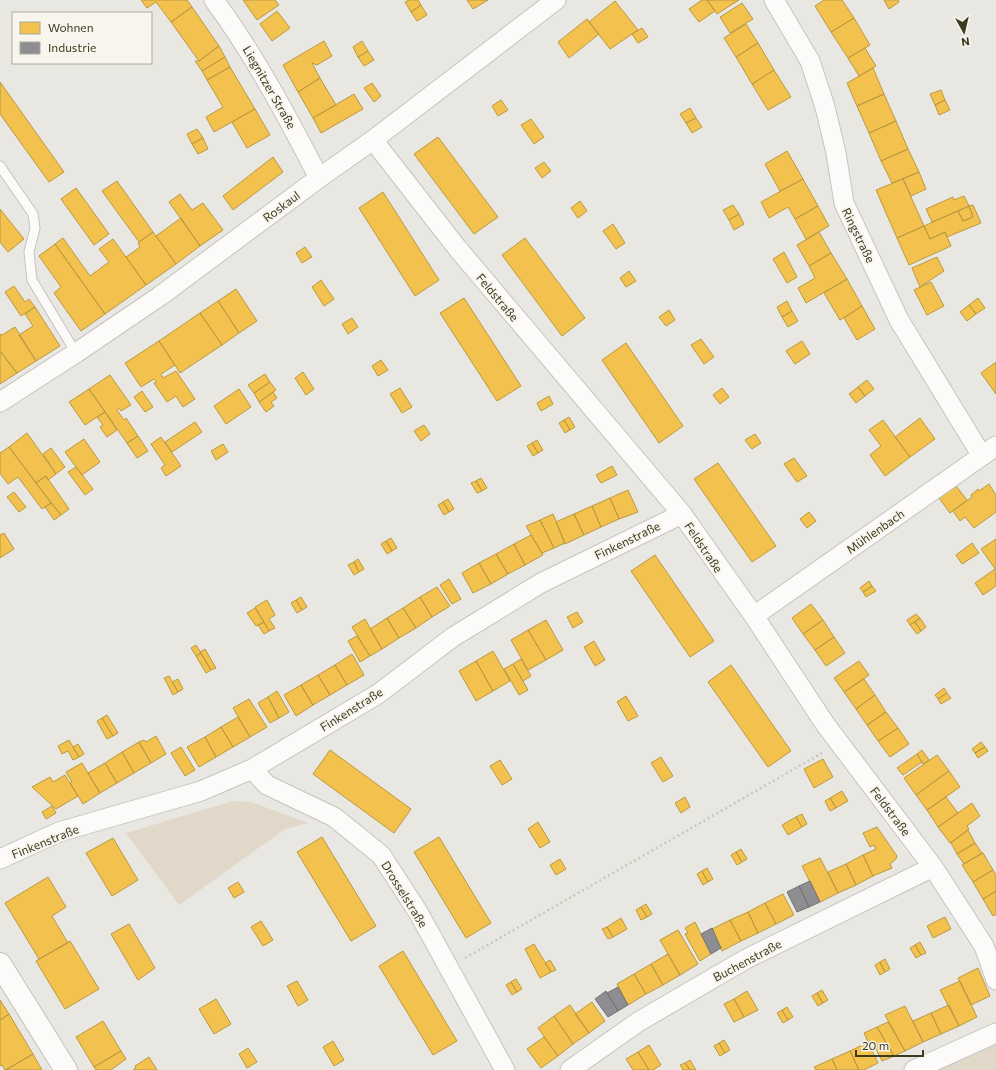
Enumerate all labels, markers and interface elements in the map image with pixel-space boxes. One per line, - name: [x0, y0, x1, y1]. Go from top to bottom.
- legend: [12, 12, 152, 64]
- north arrow: [944, 12, 984, 52]
- text: Wohnen: [48, 20, 94, 34]
- text: N: [960, 35, 970, 49]
- text: Industrie: [48, 40, 96, 54]
- street label: Liegnitzer Straße: [241, 43, 299, 131]
- street label: Roskaul: [260, 188, 302, 224]
- street label: Ringstraße: [840, 205, 878, 265]
- street label: Feldstraße: [474, 270, 522, 324]
- street label: Mühlenbach: [843, 506, 907, 556]
- street label: Finkenstraße: [592, 518, 662, 562]
- street label: Feldstraße: [682, 519, 726, 575]
- street label: Finkenstraße: [317, 684, 385, 734]
- street label: Feldstraße: [868, 784, 914, 838]
- street label: Finkenstraße: [9, 821, 81, 861]
- street label: Drosselstraße: [379, 858, 431, 930]
- street label: Buchenstraße: [710, 936, 784, 984]
- scale bar: [856, 1032, 923, 1058]
- text: 20 m: [862, 1038, 889, 1052]

